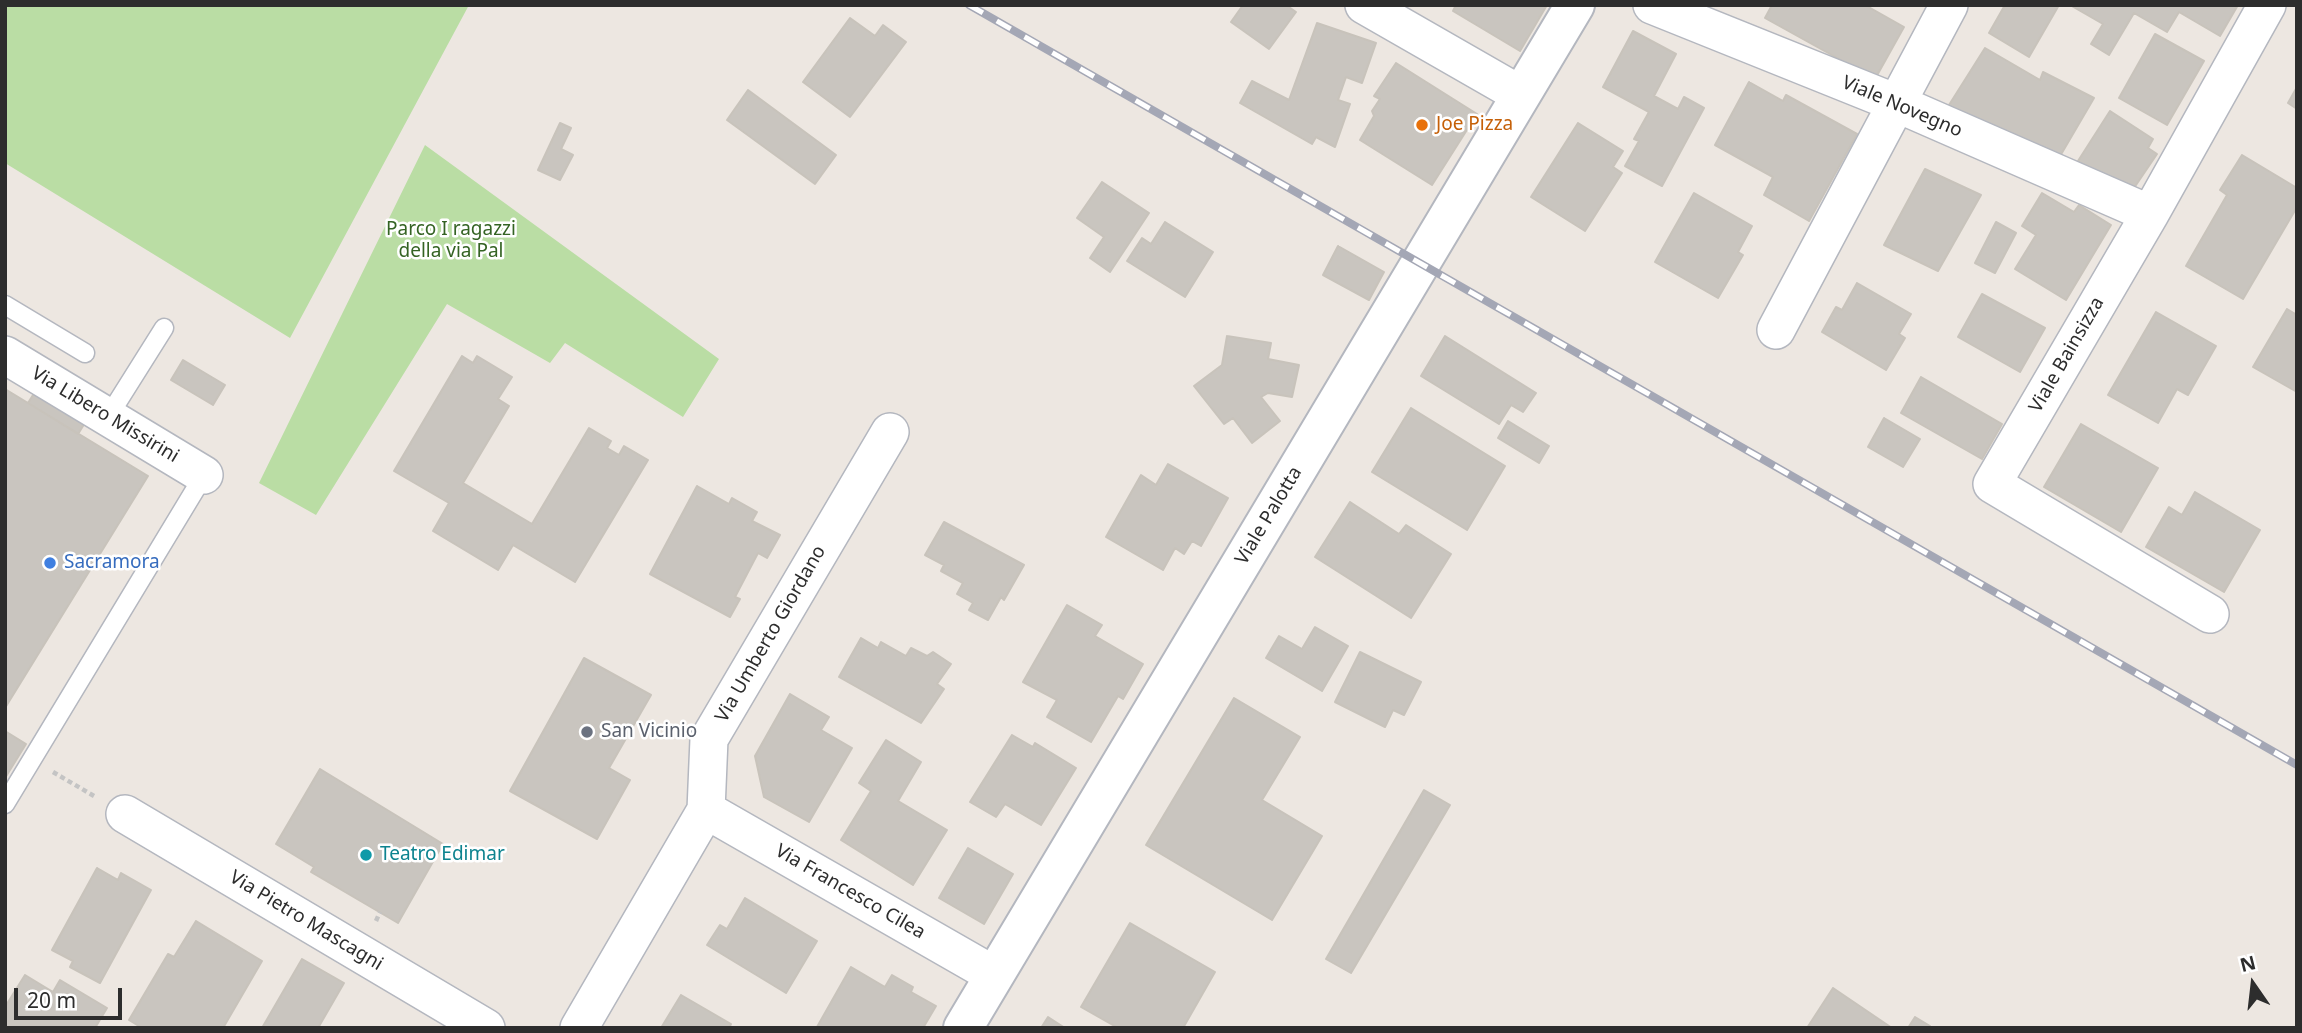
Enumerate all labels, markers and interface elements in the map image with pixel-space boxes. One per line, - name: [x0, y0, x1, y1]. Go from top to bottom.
- street label: Viale Novegno: [1838, 71, 1966, 143]
- place label: Joe Pizza: [1436, 114, 1513, 136]
- marker: Joe Pizza: [1414, 117, 1430, 133]
- park label: Parco I ragazzi della via Pal: [386, 219, 516, 263]
- street label: Viale Bainsizza: [2025, 293, 2109, 417]
- street label: Via Libero Missirini: [27, 362, 183, 468]
- street label: Viale Palotta: [1231, 463, 1307, 569]
- street label: Via Umberto Giordano: [711, 542, 831, 726]
- place label: Sacramora: [64, 552, 160, 574]
- marker: Sacramora: [42, 555, 58, 571]
- place label: San Vicinio: [601, 721, 697, 743]
- marker: San Vicinio: [579, 724, 595, 740]
- street label: Via Francesco Cilea: [771, 840, 929, 944]
- place label: Teatro Edimar: [380, 844, 505, 866]
- marker: Teatro Edimar: [358, 847, 374, 863]
- street label: Via Pietro Mascagni: [225, 866, 387, 976]
- north arrow: [2218, 949, 2288, 1019]
- text: N: [2237, 949, 2259, 978]
- scale bar: [18, 974, 126, 1018]
- text: 20 m: [27, 986, 76, 1014]

